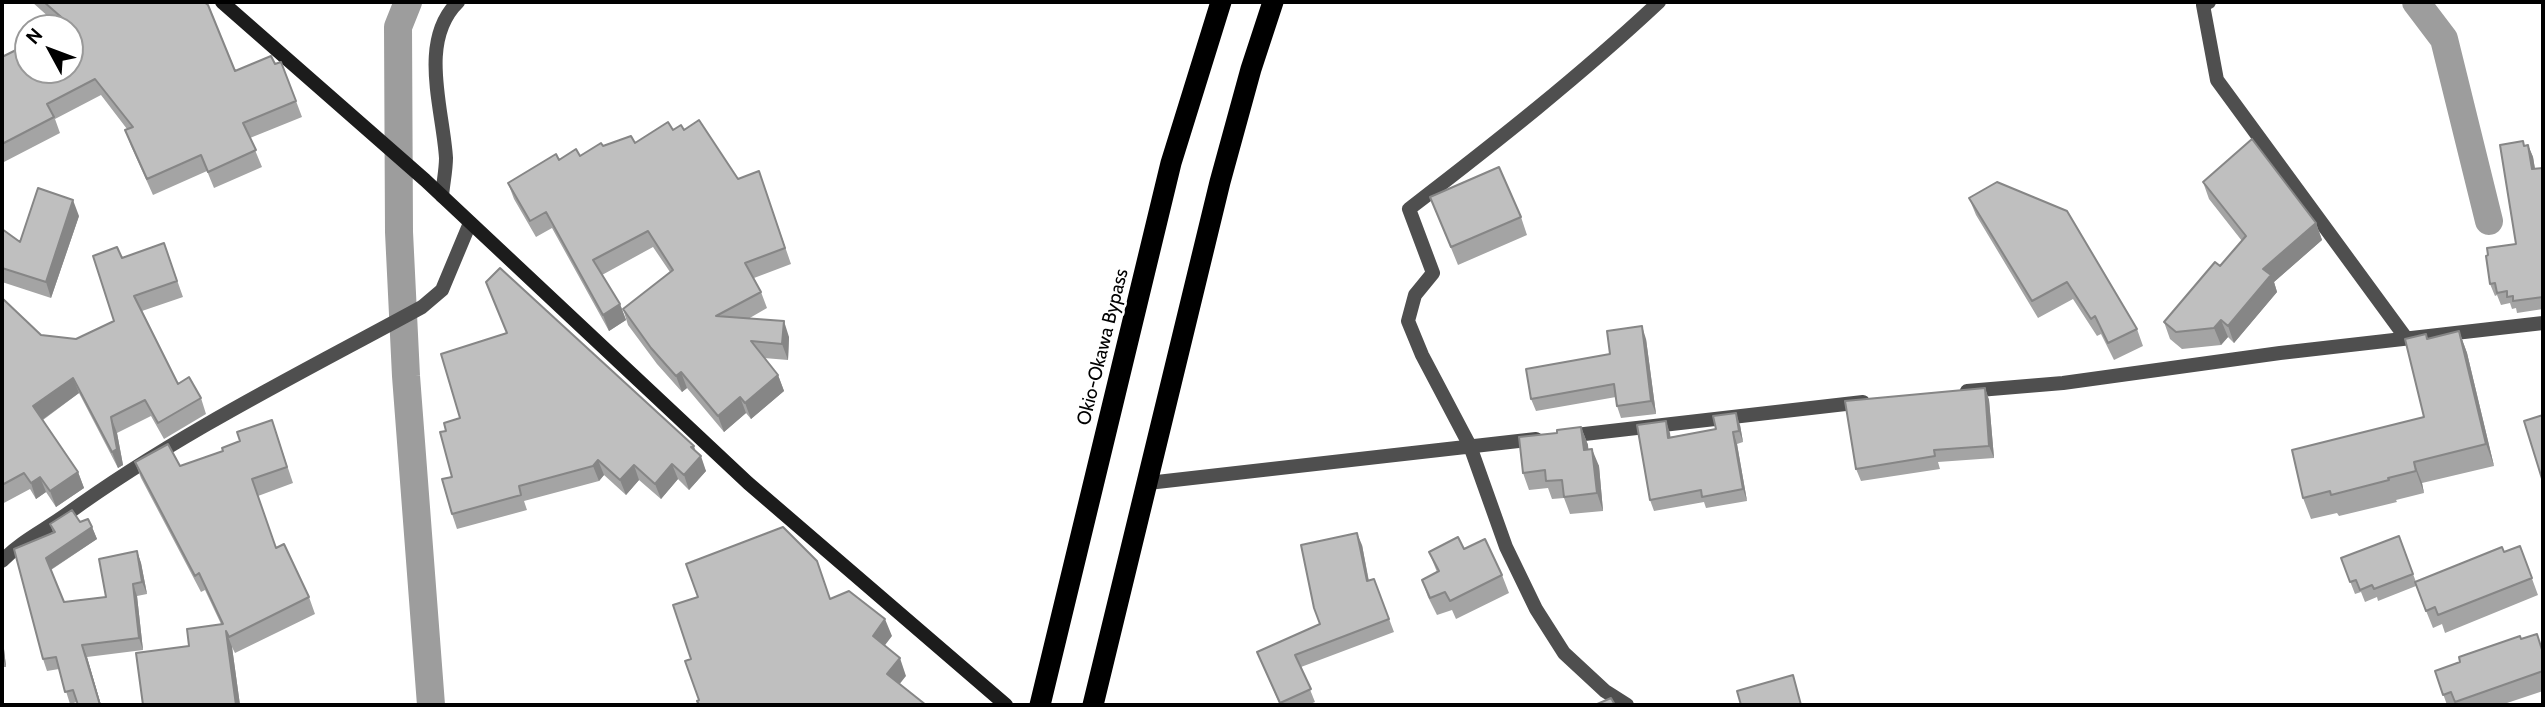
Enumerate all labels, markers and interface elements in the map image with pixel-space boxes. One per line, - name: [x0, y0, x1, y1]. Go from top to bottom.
- north arrow: [14, 14, 84, 84]
- text: N: [21, 24, 47, 49]
- street label: Okio-Okawa Bypass: [1073, 266, 1133, 428]

